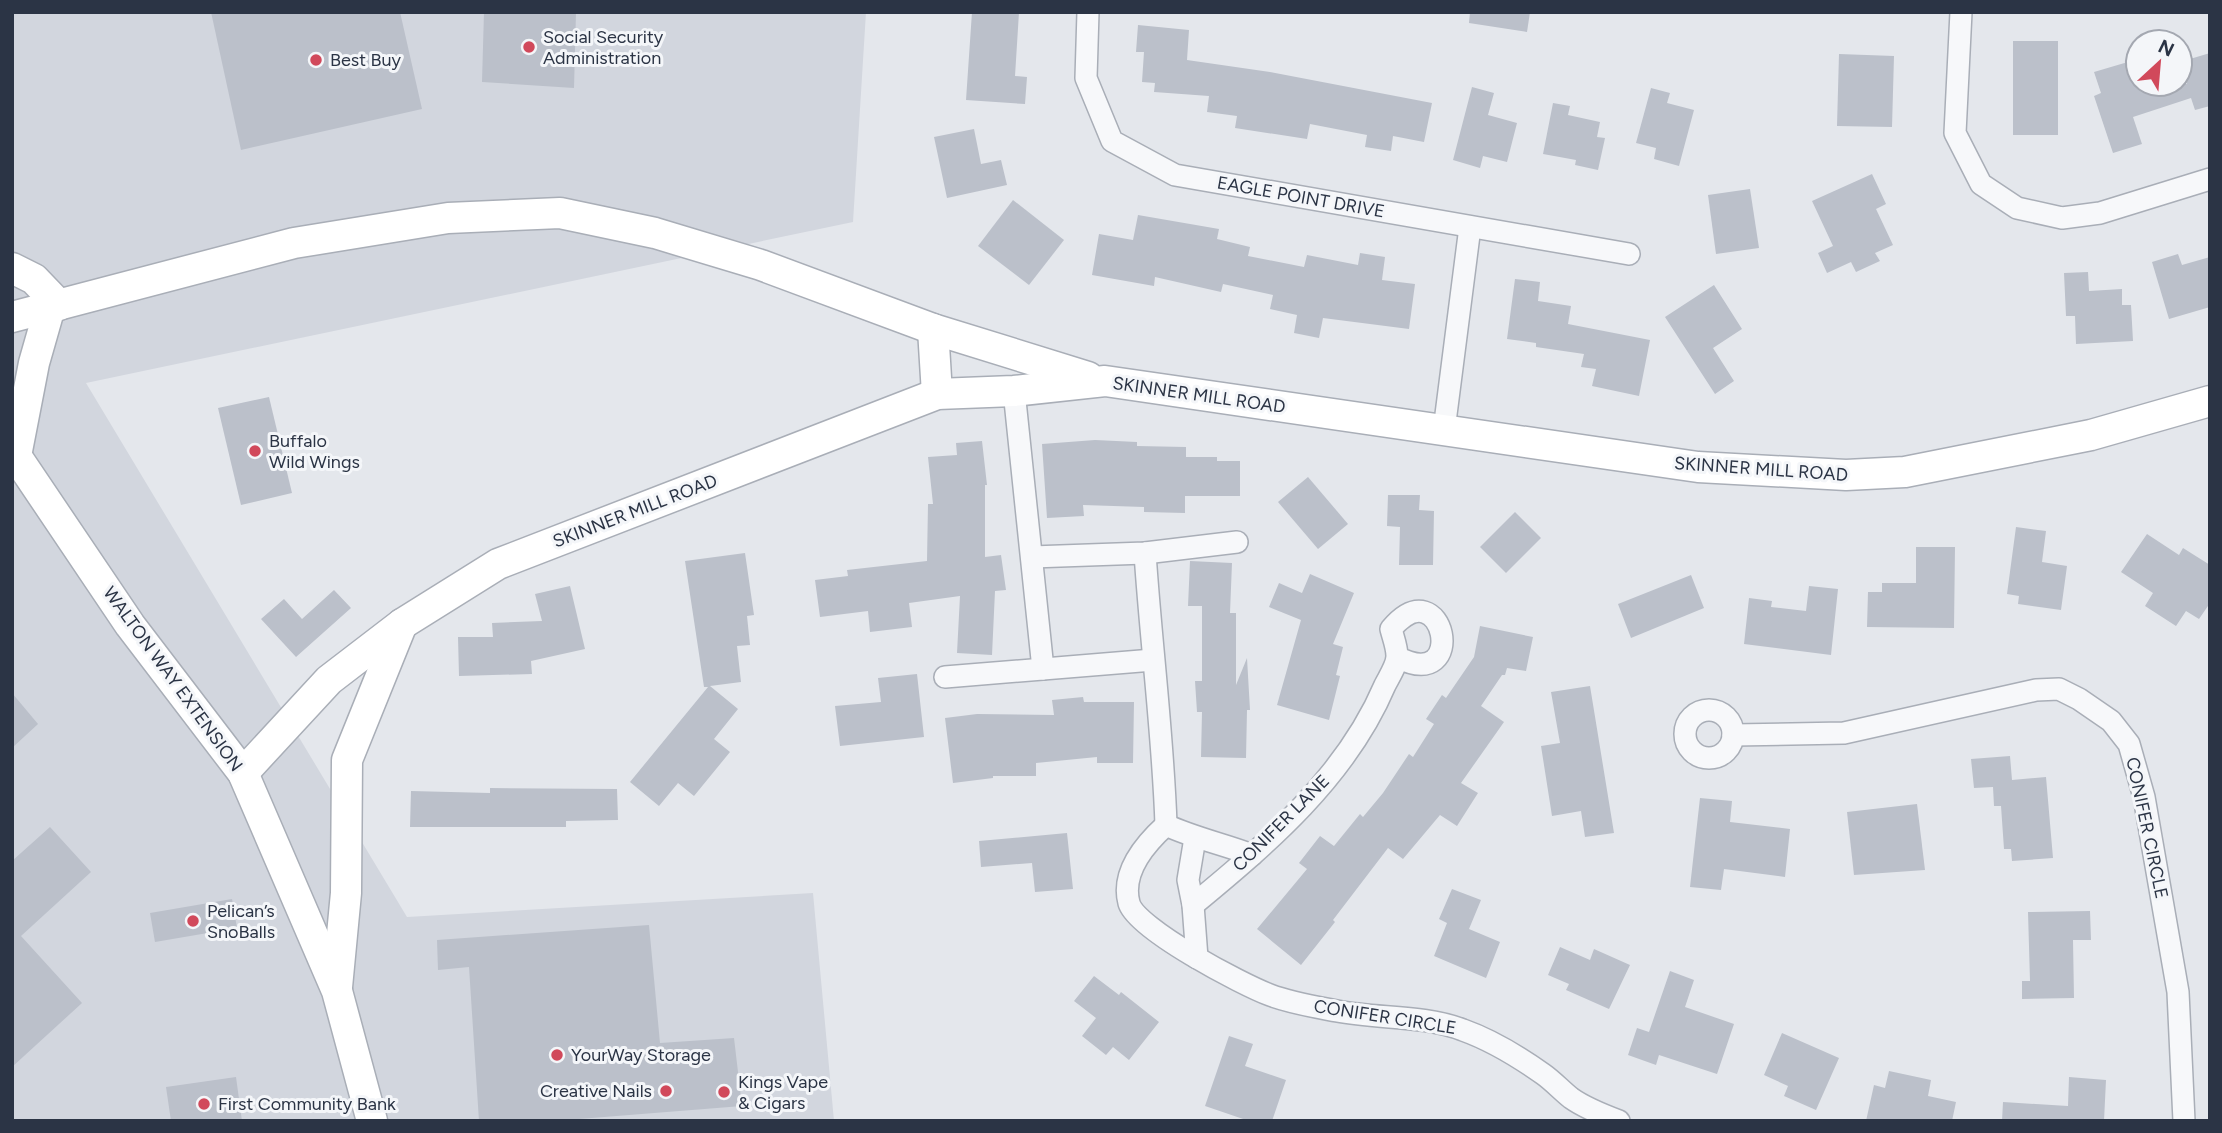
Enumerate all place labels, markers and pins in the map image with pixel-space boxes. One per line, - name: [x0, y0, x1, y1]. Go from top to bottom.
- place label: Social Security Administration: [543, 26, 664, 69]
- marker: Social Security Administration: [521, 39, 537, 55]
- place label: Best Buy: [330, 49, 402, 71]
- marker: Best Buy: [308, 52, 324, 68]
- place label: Buffalo Wild Wings: [269, 430, 360, 473]
- marker: Buffalo Wild Wings: [247, 443, 263, 459]
- place label: Pelican’s SnoBalls: [207, 900, 275, 943]
- marker: Pelican’s SnoBalls: [185, 913, 201, 929]
- place label: YourWay Storage: [571, 1044, 711, 1066]
- marker: YourWay Storage: [549, 1047, 565, 1063]
- place label: Kings Vape & Cigars: [738, 1071, 828, 1114]
- place label: Creative Nails: [540, 1080, 652, 1102]
- marker: Creative Nails: [658, 1083, 674, 1099]
- marker: Kings Vape & Cigars: [716, 1084, 732, 1100]
- place label: First Community Bank: [218, 1093, 396, 1115]
- marker: First Community Bank: [196, 1096, 212, 1112]

